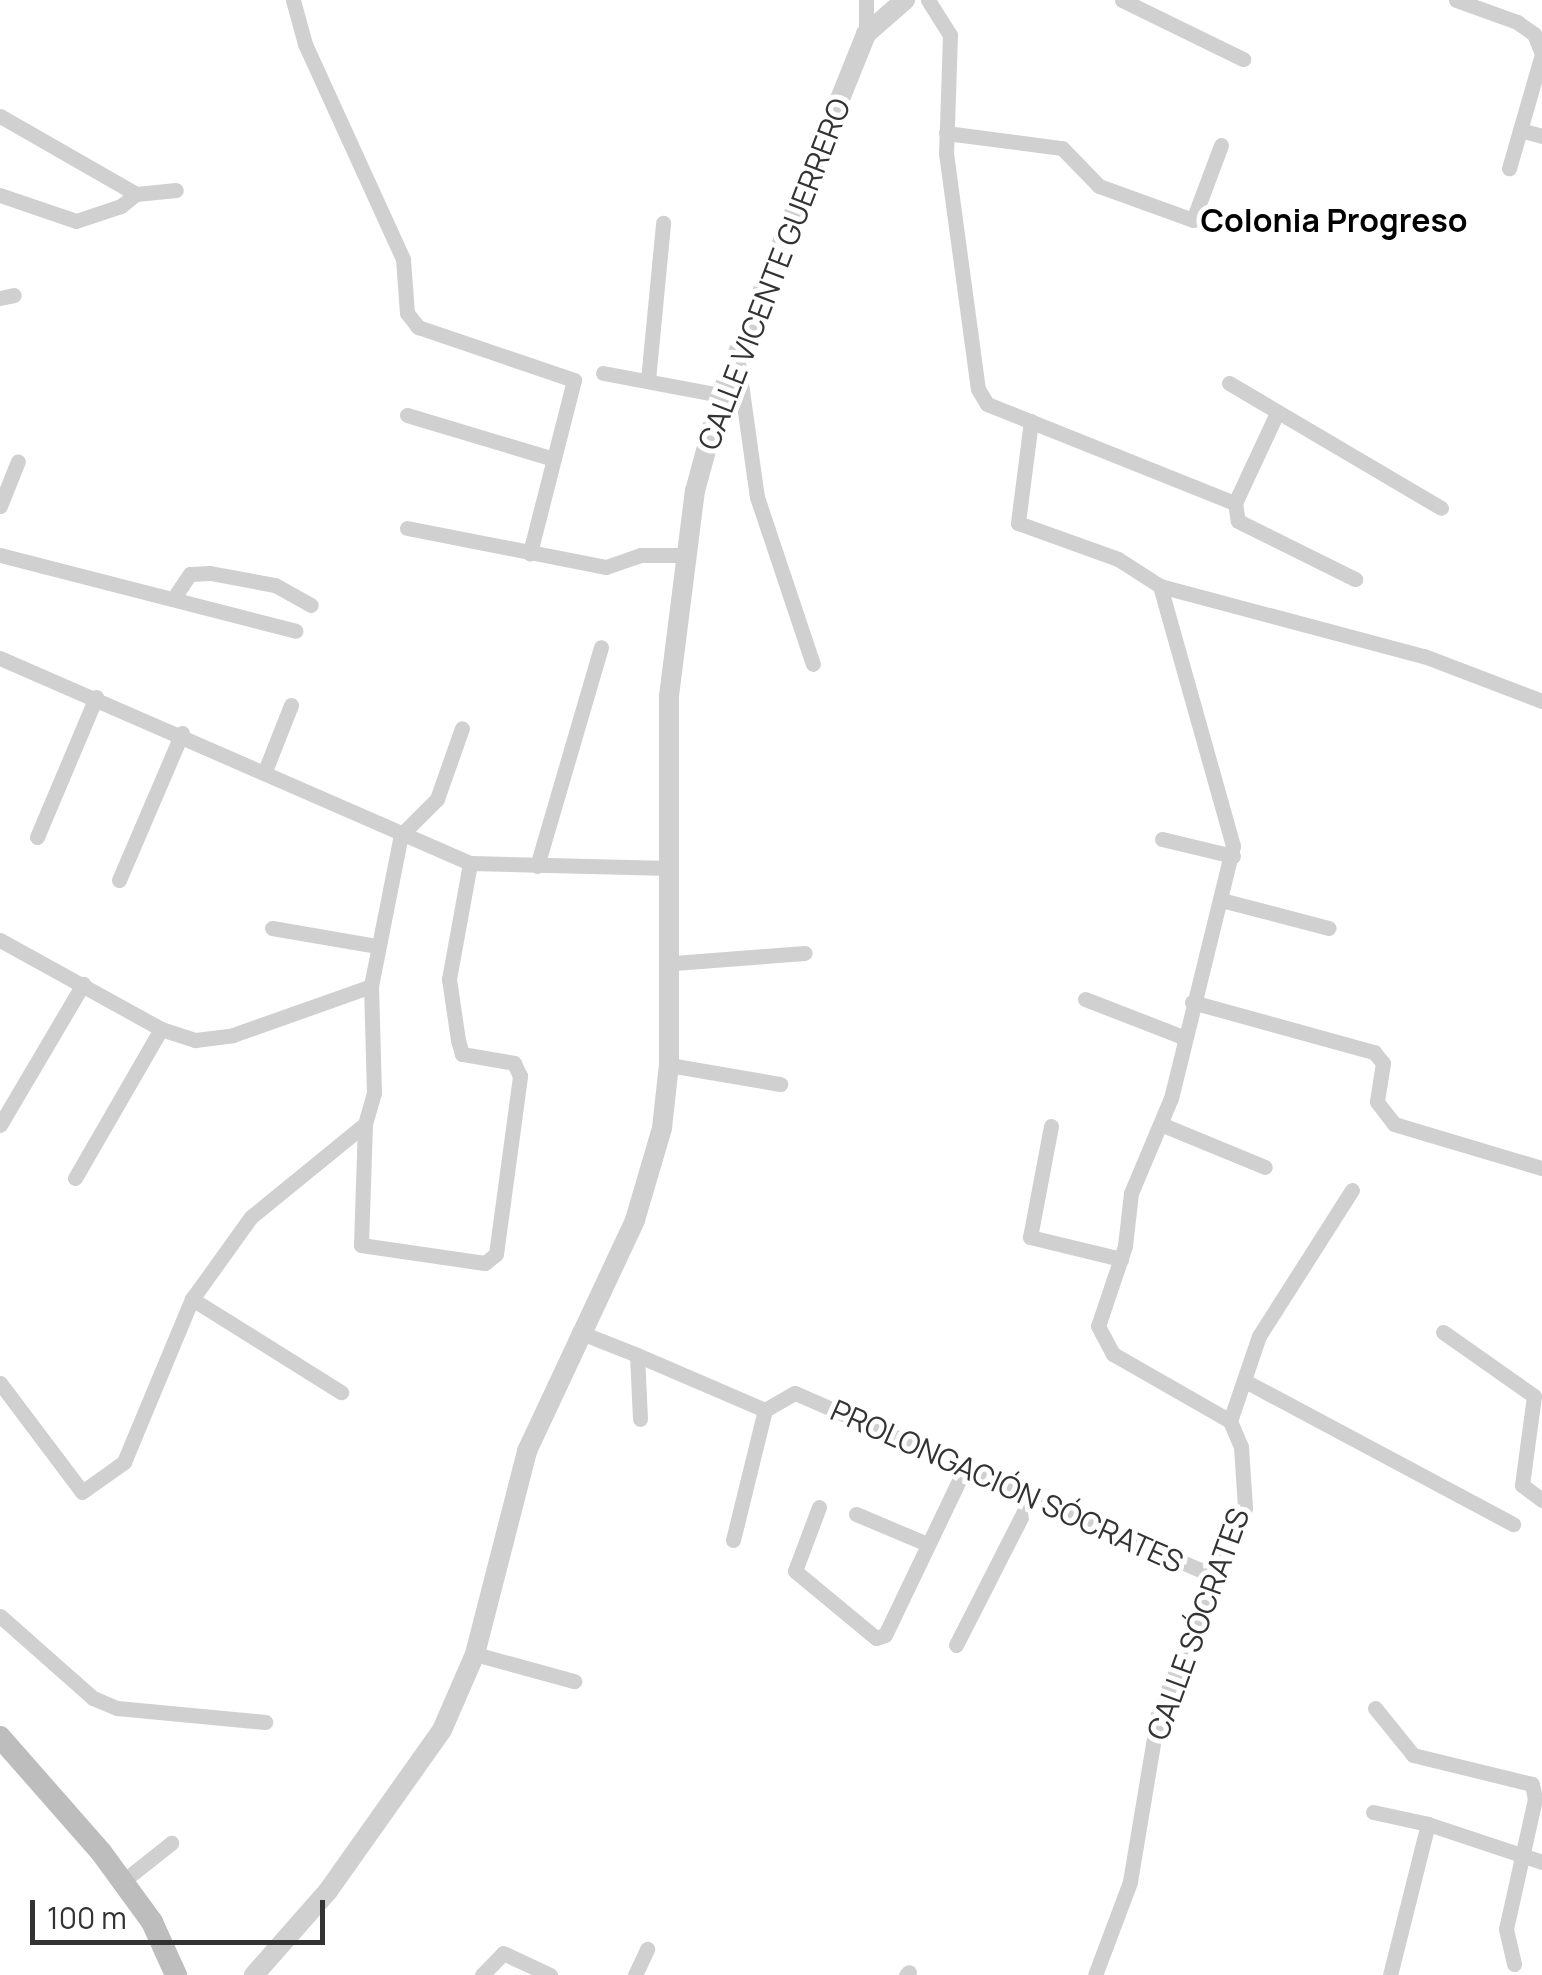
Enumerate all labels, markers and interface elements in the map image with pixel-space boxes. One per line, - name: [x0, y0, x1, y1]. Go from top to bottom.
- street label: CALLE VICENTE GUERRERO: [690, 93, 858, 455]
- district label: Colonia Progreso: [1200, 201, 1468, 239]
- street label: PROLONGACIÓN SÓCRATES: [825, 1392, 1189, 1580]
- street label: CALLE SÓCRATES: [1139, 1503, 1257, 1745]
- scale bar: [35, 1880, 330, 1942]
- text: 100 m: [47, 1897, 127, 1938]

